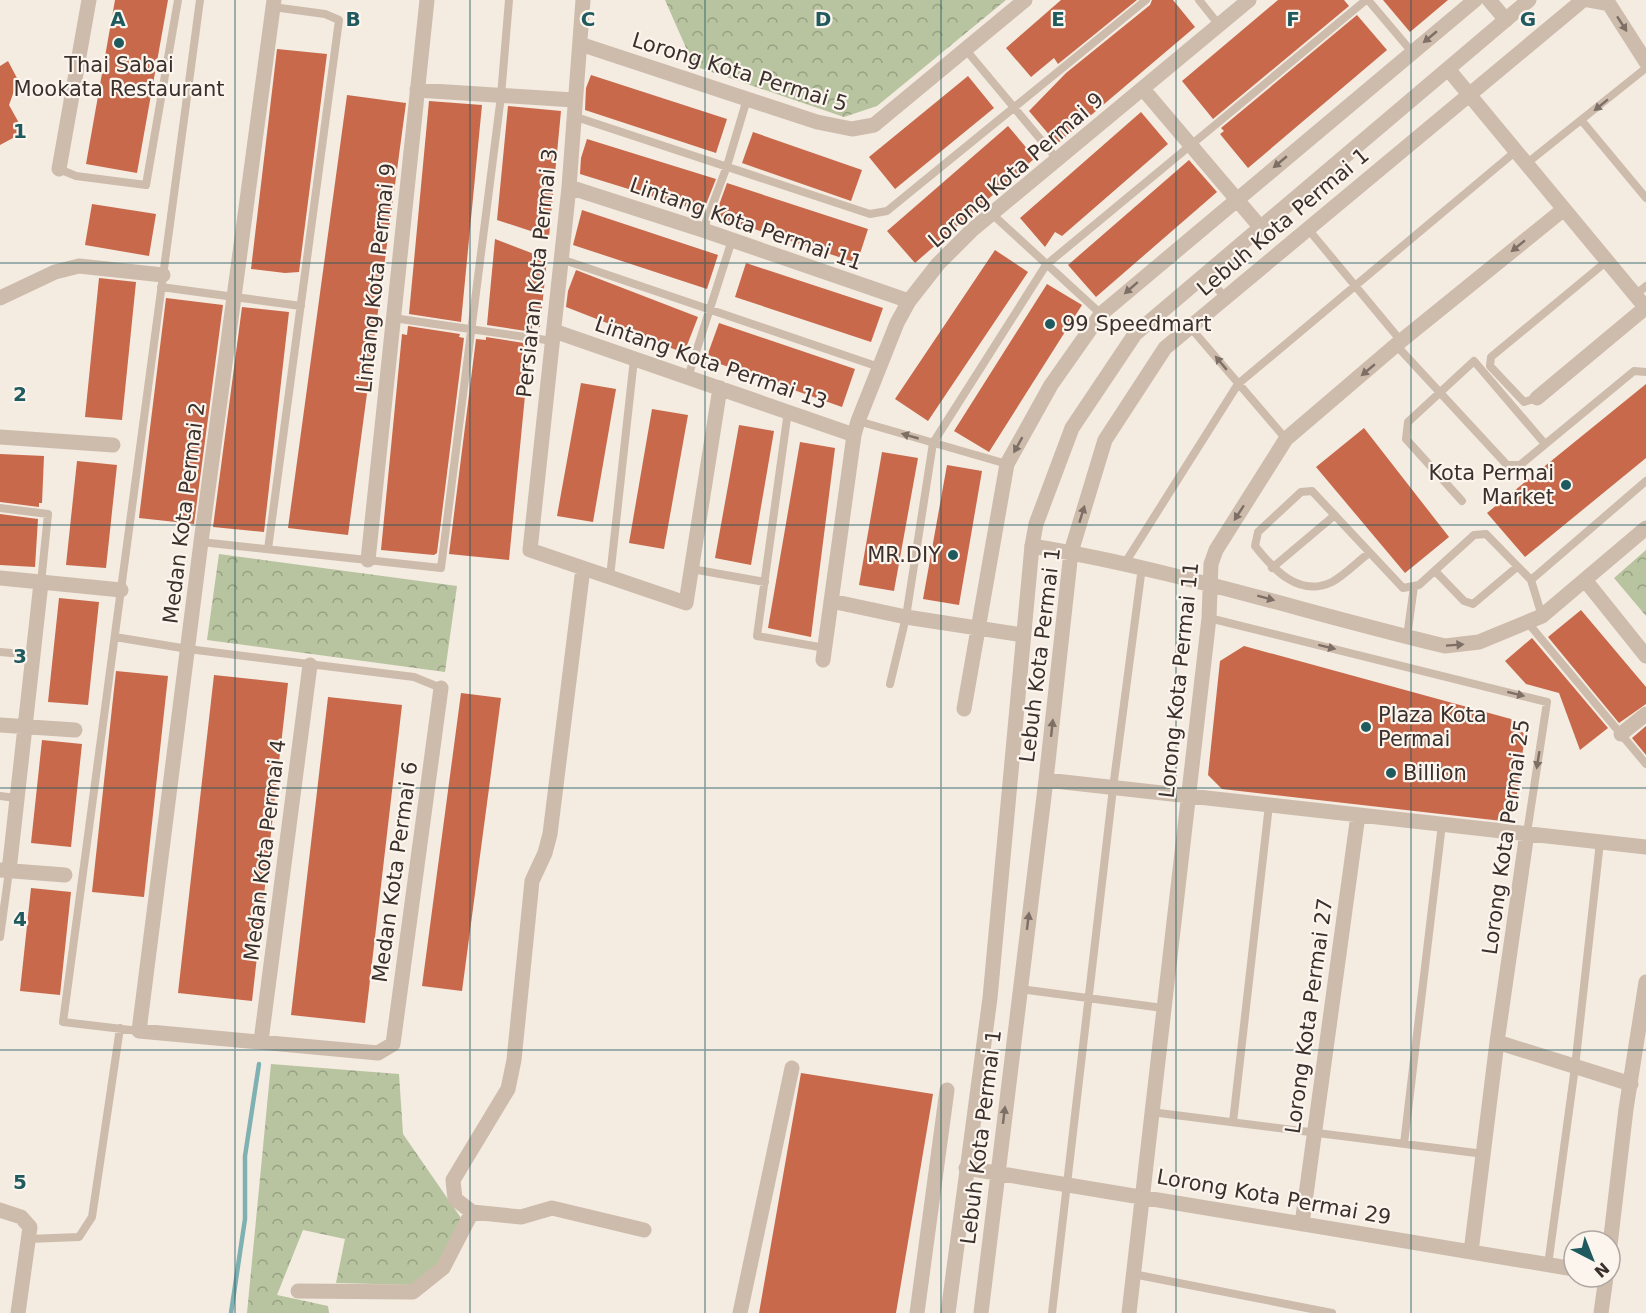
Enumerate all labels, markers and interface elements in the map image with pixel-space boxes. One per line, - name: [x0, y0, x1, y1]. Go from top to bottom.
- text: A: [110, 7, 126, 31]
- text: B: [345, 7, 361, 31]
- text: C: [581, 7, 595, 31]
- text: D: [815, 7, 831, 31]
- text: E: [1051, 7, 1065, 31]
- text: F: [1286, 7, 1300, 31]
- text: G: [1520, 7, 1536, 31]
- one-way arrow: [1616, 16, 1627, 32]
- street label: Lorong Kota Permai 5: [629, 28, 851, 116]
- one-way arrow: [1422, 31, 1438, 44]
- marker: Thai Sabai Mookata Restaurant: [112, 36, 126, 50]
- place label: Thai Sabai Mookata Restaurant: [13, 53, 225, 101]
- street label: Lorong Kota Permai 9: [924, 87, 1108, 253]
- one-way arrow: [1594, 98, 1609, 111]
- text: 1: [13, 119, 27, 143]
- street label: Lebuh Kota Permai 1: [1192, 143, 1374, 301]
- street label: Persiaran Kota Permai 3: [512, 147, 562, 399]
- one-way arrow: [1273, 155, 1288, 168]
- street label: Lintang Kota Permai 9: [352, 162, 400, 394]
- street label: Lintang Kota Permai 11: [627, 173, 865, 275]
- one-way arrow: [1511, 239, 1526, 252]
- one-way arrow: [1124, 281, 1139, 294]
- street label: Lintang Kota Permai 13: [592, 312, 830, 414]
- place label: 99 Speedmart: [1062, 312, 1211, 336]
- marker: 99 Speedmart: [1043, 317, 1057, 331]
- one-way arrow: [1214, 355, 1227, 371]
- one-way arrow: [1360, 363, 1376, 376]
- text: 2: [13, 382, 27, 406]
- street label: Medan Kota Permai 2: [159, 401, 209, 625]
- one-way arrow: [901, 431, 919, 440]
- one-way arrow: [1013, 437, 1023, 454]
- place label: Kota Permai Market: [1428, 461, 1554, 509]
- marker: Kota Permai Market: [1559, 478, 1573, 492]
- one-way arrow: [1078, 505, 1087, 523]
- one-way arrow: [1234, 505, 1245, 521]
- place label: MR.DIY: [867, 543, 941, 567]
- street label: Lebuh Kota Permai 1: [1015, 546, 1065, 764]
- marker: MR.DIY: [946, 548, 960, 562]
- street label: Lorong Kota Permai 11: [1155, 561, 1203, 799]
- one-way arrow: [1257, 594, 1275, 604]
- one-way arrow: [1445, 640, 1464, 650]
- one-way arrow: [1318, 643, 1336, 653]
- text: 3: [13, 644, 27, 668]
- one-way arrow: [1507, 690, 1526, 700]
- place label: Plaza Kota Permai: [1378, 703, 1487, 751]
- one-way arrow: [1047, 718, 1056, 737]
- street label: Lorong Kota Permai 25: [1478, 718, 1534, 956]
- marker: Plaza Kota Permai: [1359, 720, 1373, 734]
- street label: Medan Kota Permai 4: [240, 738, 290, 962]
- one-way arrow: [1533, 750, 1542, 769]
- street label: Medan Kota Permai 6: [368, 760, 422, 984]
- place label: Billion: [1403, 761, 1467, 785]
- marker: Billion: [1384, 766, 1398, 780]
- street label: Lorong Kota Permai 27: [1281, 897, 1337, 1135]
- text: 4: [13, 907, 27, 931]
- one-way arrow: [1024, 912, 1033, 931]
- street label: Lebuh Kota Permai 1: [956, 1028, 1006, 1246]
- one-way arrow: [1000, 1105, 1009, 1124]
- street label: Lorong Kota Permai 29: [1155, 1165, 1393, 1229]
- text: 5: [13, 1170, 27, 1194]
- north arrow: [1562, 1229, 1622, 1289]
- text: N: [1590, 1258, 1613, 1281]

